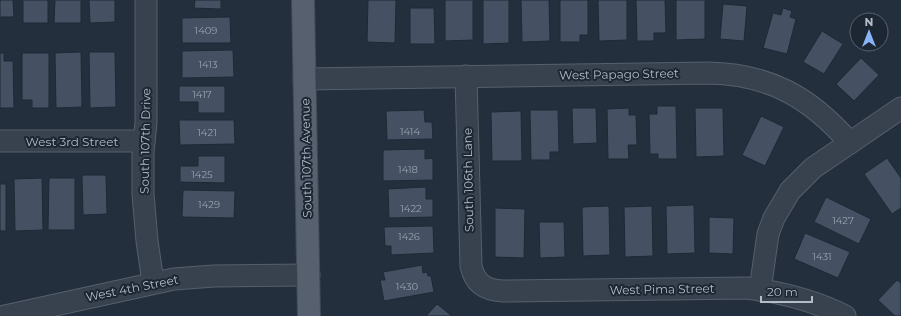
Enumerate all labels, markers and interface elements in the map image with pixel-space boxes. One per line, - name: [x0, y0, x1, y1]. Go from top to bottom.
- north arrow: [849, 12, 889, 52]
- text: N: [865, 15, 873, 29]
- house number: 1409: [195, 24, 217, 37]
- house number: 1413: [198, 58, 218, 71]
- street label: West Papago Street: [559, 65, 679, 83]
- street label: South 107th Drive: [137, 88, 153, 194]
- house number: 1417: [192, 88, 212, 101]
- street label: South 107th Avenue: [297, 98, 315, 218]
- house number: 1414: [400, 125, 420, 138]
- house number: 1421: [197, 126, 217, 139]
- street label: South 106th Lane: [460, 128, 476, 232]
- street label: West 3rd Street: [26, 134, 119, 149]
- house number: 1418: [398, 163, 418, 176]
- house number: 1425: [191, 168, 213, 181]
- house number: 1429: [198, 198, 220, 211]
- house number: 1422: [400, 202, 422, 215]
- house number: 1427: [832, 214, 854, 227]
- house number: 1426: [398, 230, 420, 243]
- house number: 1431: [812, 250, 832, 263]
- street label: West 4th Street: [84, 272, 180, 304]
- scale bar: [761, 278, 812, 304]
- house number: 1430: [396, 280, 419, 293]
- street label: West Pima Street: [609, 281, 715, 297]
- text: 20 m: [767, 284, 798, 299]

